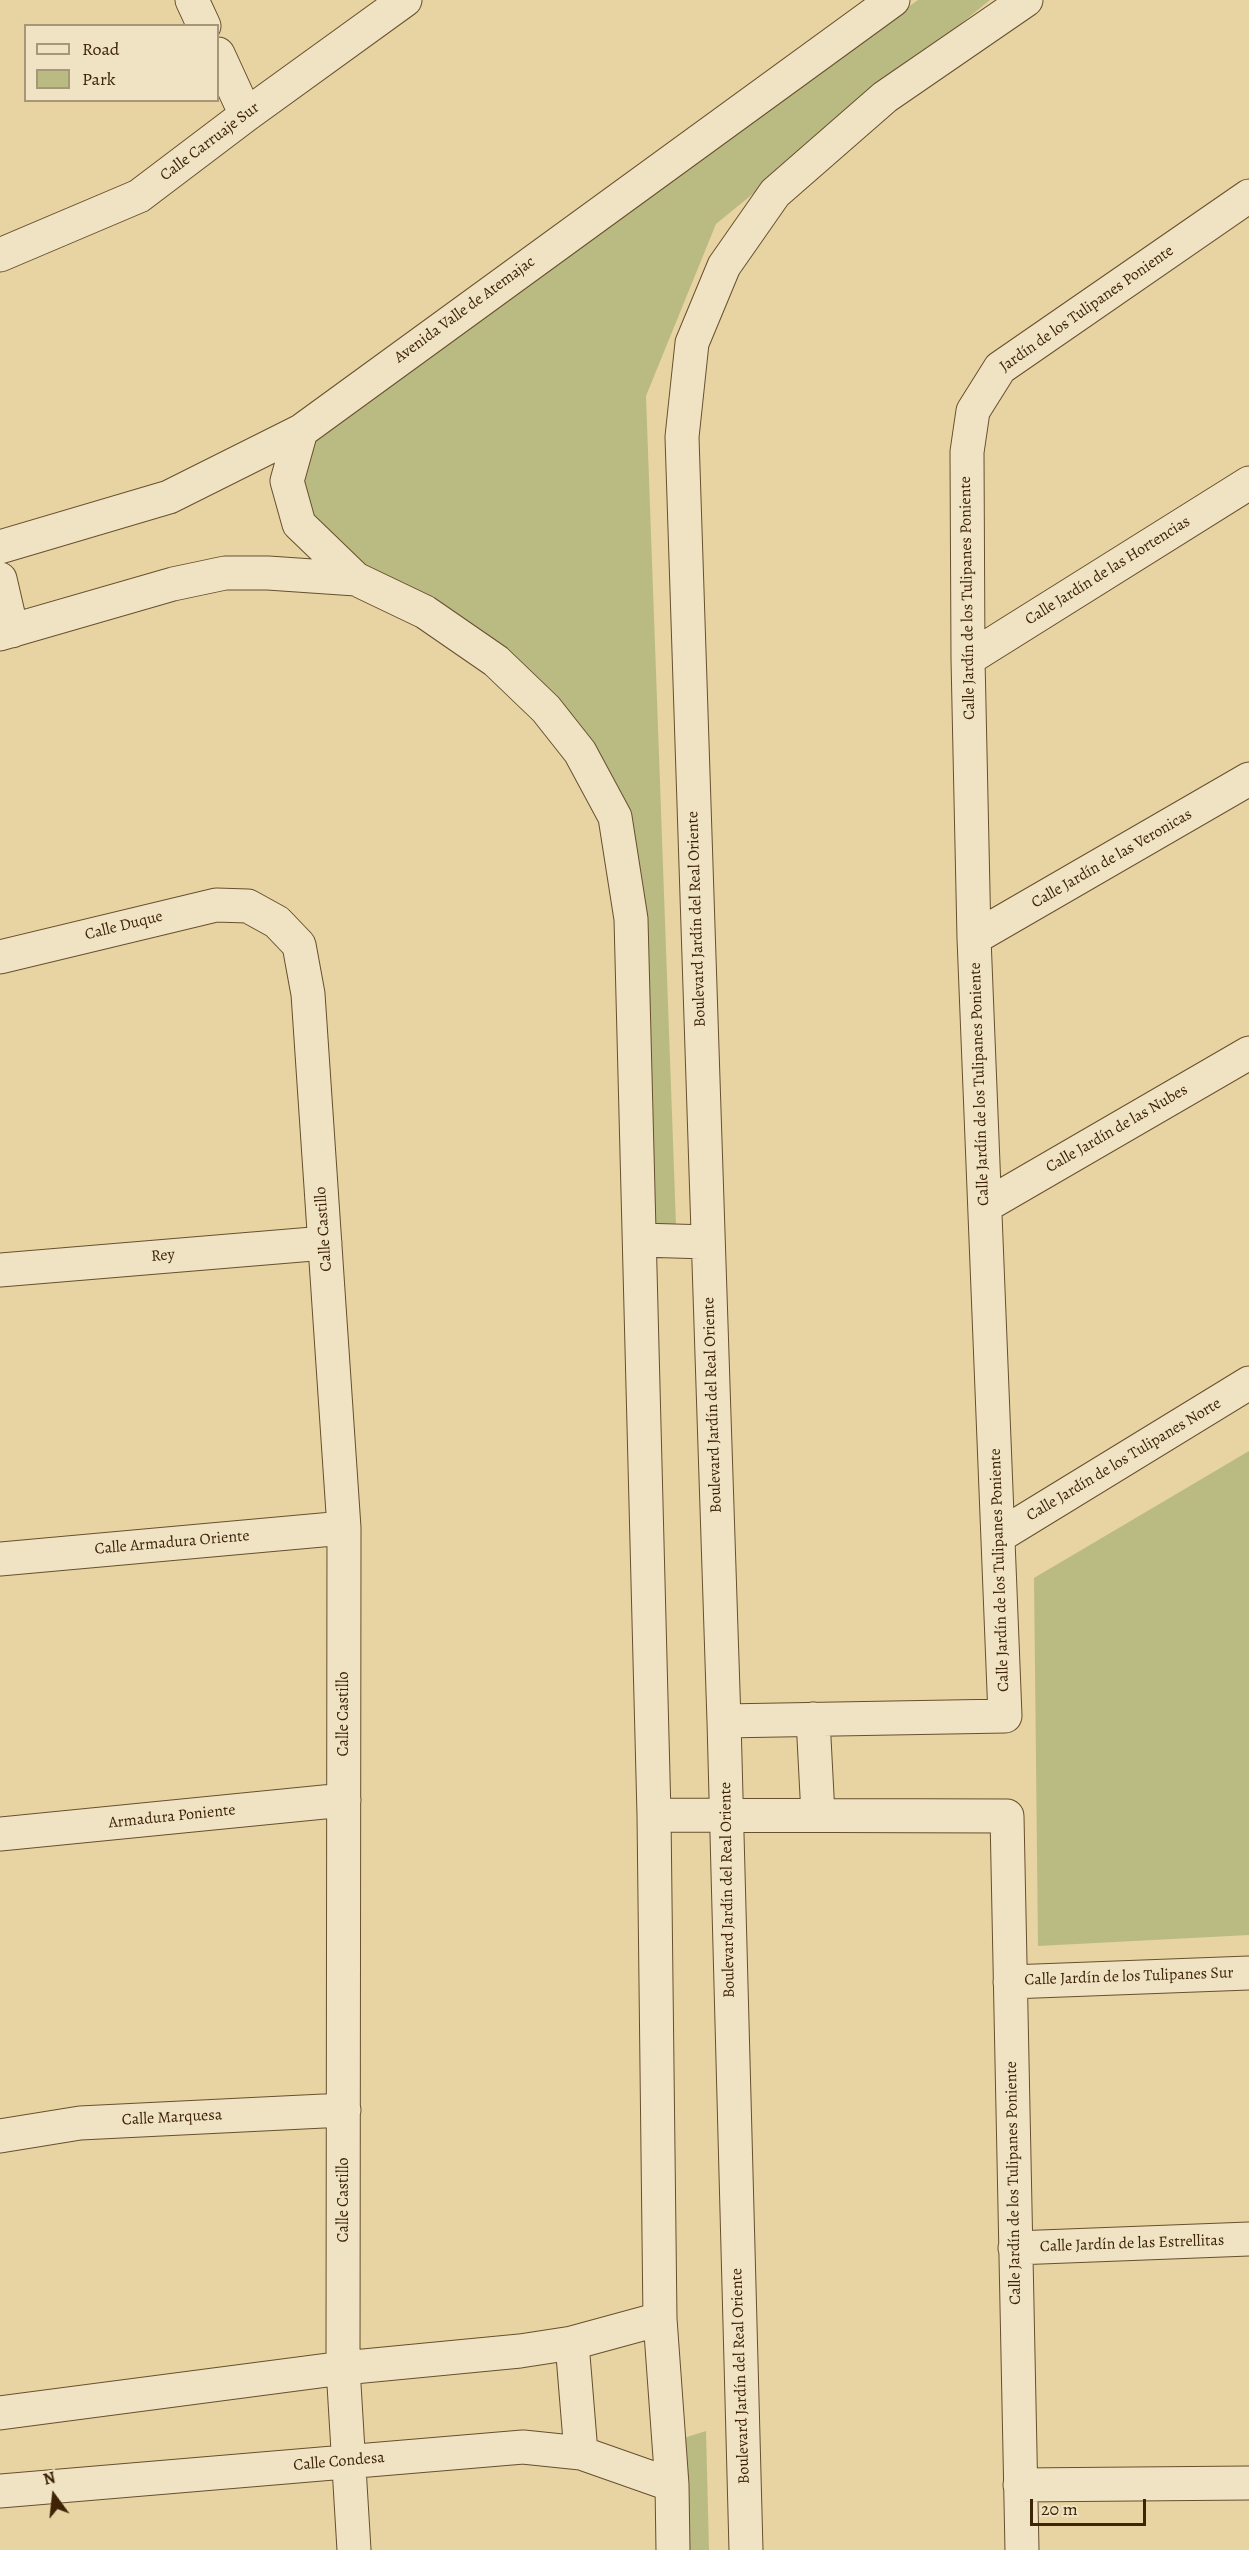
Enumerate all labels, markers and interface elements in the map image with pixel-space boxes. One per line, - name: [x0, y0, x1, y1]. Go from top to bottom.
- legend: [24, 24, 219, 102]
- text: Road: [82, 37, 119, 61]
- text: Park: [82, 67, 116, 91]
- street label: Calle Carruaje Sur: [157, 99, 263, 185]
- street label: Jardín de los Tulipanes Poniente: [996, 241, 1178, 377]
- street label: Avenida Valle de Atemajac: [391, 252, 539, 368]
- street label: Calle Jardín de los Tulipanes Poniente: [956, 476, 980, 720]
- street label: Calle Jardín de las Hortencias: [1022, 512, 1194, 630]
- street label: Calle Jardín de las Veronicas: [1028, 805, 1196, 913]
- street label: Boulevard Jardín del Real Oriente: [684, 811, 710, 1027]
- street label: Calle Duque: [83, 907, 165, 945]
- street label: Calle Jardín de los Tulipanes Poniente: [966, 962, 994, 1206]
- street label: Calle Jardín de las Nubes: [1043, 1081, 1191, 1177]
- street label: Calle Castillo: [311, 1186, 337, 1272]
- street label: Rey: [150, 1245, 176, 1267]
- street label: Boulevard Jardín del Real Oriente: [700, 1297, 726, 1513]
- street label: Calle Jardín de los Tulipanes Norte: [1023, 1394, 1225, 1526]
- street label: Calle Jardín de los Tulipanes Poniente: [986, 1448, 1014, 1692]
- street label: Calle Armadura Oriente: [94, 1527, 250, 1559]
- street label: Calle Castillo: [334, 1671, 354, 1757]
- street label: Boulevard Jardín del Real Oriente: [717, 1782, 739, 1998]
- street label: Armadura Poniente: [108, 1801, 236, 1833]
- street label: Calle Jardín de los Tulipanes Sur: [1024, 1964, 1234, 1990]
- street label: Calle Jardín de los Tulipanes Poniente: [1002, 2061, 1026, 2305]
- street label: Calle Marquesa: [121, 2106, 223, 2130]
- street label: Calle Castillo: [334, 2157, 354, 2243]
- street label: Calle Jardín de las Estrellitas: [1039, 2231, 1225, 2257]
- street label: Boulevard Jardín del Real Oriente: [728, 2268, 754, 2484]
- street label: Calle Condesa: [292, 2448, 386, 2476]
- north arrow: [24, 2466, 84, 2526]
- text: N: [41, 2466, 58, 2491]
- scale bar: [1033, 2487, 1148, 2525]
- text: 20 m: [1041, 2497, 1078, 2521]

